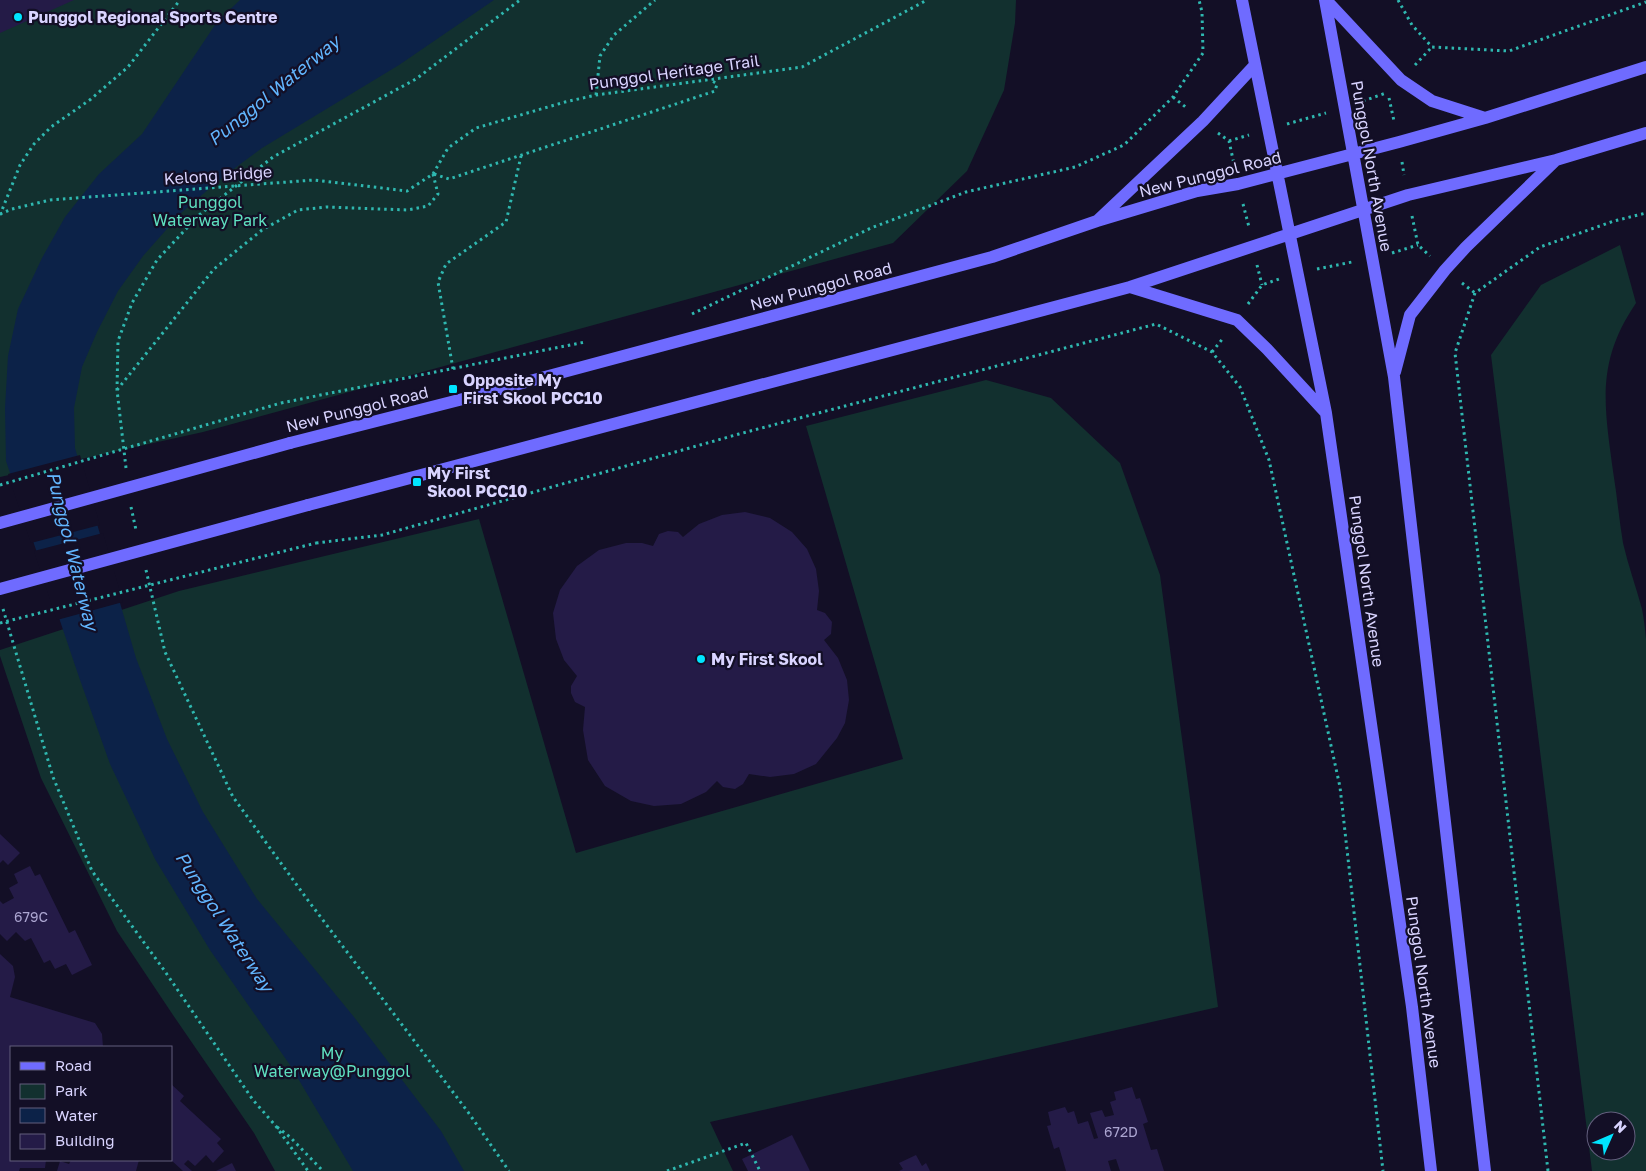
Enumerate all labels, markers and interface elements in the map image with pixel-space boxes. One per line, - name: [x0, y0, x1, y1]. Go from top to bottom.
- place label: Punggol Regional Sports Centre: [28, 7, 277, 27]
- marker: Punggol Regional Sports Centre: [12, 11, 24, 23]
- water label: Punggol Waterway: [203, 29, 346, 150]
- street label: Punggol Heritage Trail: [587, 50, 761, 94]
- street label: Punggol North Avenue: [1347, 79, 1397, 253]
- street label: New Punggol Road: [1137, 147, 1283, 201]
- street label: Kelong Bridge: [163, 161, 273, 189]
- park label: Punggol Waterway Park: [153, 192, 267, 230]
- street label: New Punggol Road: [748, 257, 894, 315]
- place label: Opposite My First Skool PCC10: [463, 370, 603, 408]
- street label: New Punggol Road: [284, 382, 430, 436]
- marker: Opposite My First Skool PCC10: [447, 383, 459, 395]
- place label: My First Skool PCC10: [427, 463, 527, 501]
- water label: Punggol Waterway: [43, 469, 104, 635]
- marker: My First Skool PCC10: [411, 476, 423, 488]
- street label: Punggol North Avenue: [1345, 494, 1389, 668]
- place label: My First Skool: [711, 649, 823, 669]
- marker: My First Skool: [695, 653, 707, 665]
- water label: Punggol Waterway: [171, 847, 280, 998]
- street label: Punggol North Avenue: [1402, 895, 1446, 1069]
- house number: 679C: [14, 908, 48, 925]
- park label: My Waterway@Punggol: [254, 1043, 410, 1081]
- legend: [10, 1046, 172, 1161]
- text: Road: [55, 1056, 92, 1074]
- text: Park: [55, 1081, 88, 1099]
- text: Water: [55, 1106, 98, 1124]
- north arrow: [1586, 1111, 1636, 1161]
- text: N: [1611, 1117, 1630, 1136]
- house number: 672D: [1104, 1123, 1138, 1140]
- text: Building: [55, 1131, 115, 1149]

